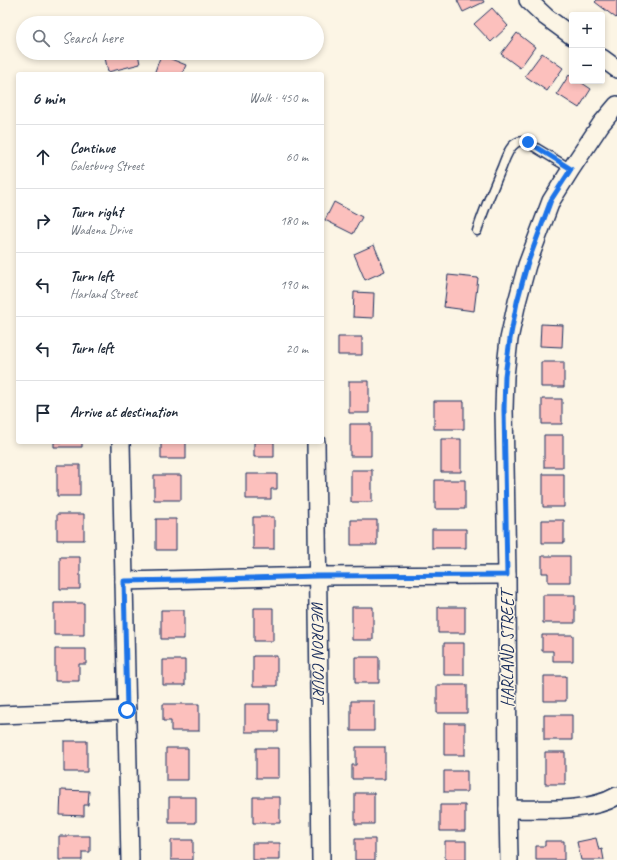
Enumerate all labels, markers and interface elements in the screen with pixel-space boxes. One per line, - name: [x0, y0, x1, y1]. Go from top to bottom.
- map controls: [569, 12, 605, 84]
- button: +: [569, 12, 605, 48]
- search box: [16, 16, 324, 60]
- icon: search: [30, 27, 52, 49]
- text: Search here: [62, 29, 123, 48]
- button: −: [569, 48, 605, 84]
- text: 6 min: [32, 88, 65, 109]
- text: Walk · 450 m: [249, 90, 308, 106]
- route end: [519, 133, 537, 151]
- text: Continue: [70, 139, 115, 158]
- icon: ahead: [32, 146, 54, 168]
- text: 60 m: [286, 149, 308, 165]
- text: Galesburg Street: [70, 158, 144, 174]
- text: Turn right: [70, 203, 123, 222]
- icon: right: [32, 210, 54, 232]
- text: 180 m: [280, 213, 308, 229]
- text: Wadena Drive: [70, 222, 132, 238]
- text: Turn left: [70, 267, 113, 286]
- icon: left: [32, 274, 54, 296]
- text: 190 m: [280, 277, 308, 293]
- text: Harland Street: [70, 286, 137, 302]
- icon: left: [32, 338, 54, 360]
- text: Turn left: [70, 339, 113, 358]
- text: 20 m: [286, 341, 308, 357]
- icon: arrive: [32, 402, 54, 424]
- text: Arrive at destination: [70, 403, 177, 422]
- street label: HARLAND STREET: [497, 587, 518, 707]
- street label: WEDRON COURT: [307, 600, 330, 705]
- route start: [118, 701, 136, 719]

